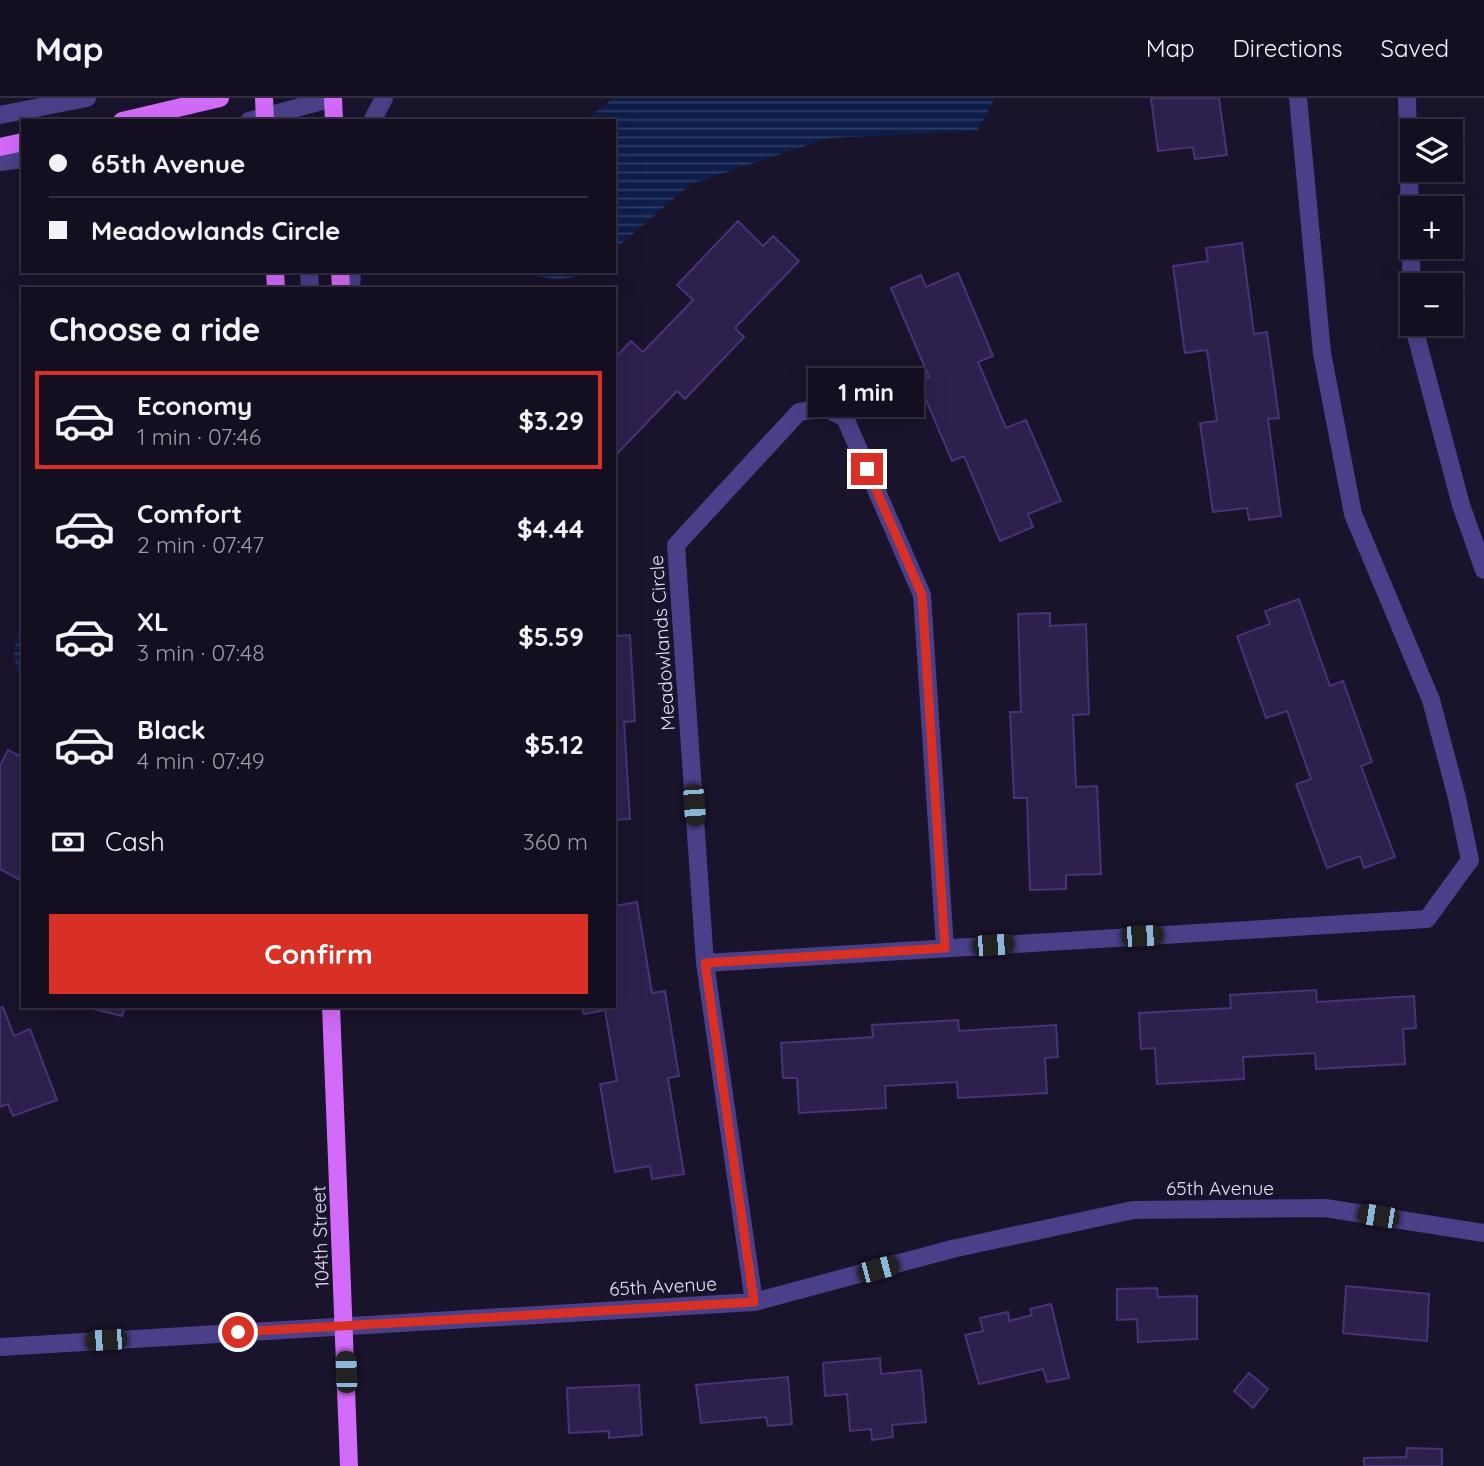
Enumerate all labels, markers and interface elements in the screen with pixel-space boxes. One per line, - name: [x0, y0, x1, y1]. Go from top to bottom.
- text: Map: [35, 28, 103, 69]
- text: Map: [1146, 33, 1195, 63]
- text: Directions: [1233, 33, 1343, 63]
- text: Saved: [1381, 33, 1449, 63]
- map controls: [1400, 119, 1463, 336]
- button: layers: [1400, 119, 1463, 182]
- text: 65th Avenue: [91, 147, 245, 180]
- button: +: [1400, 196, 1463, 259]
- text: Meadowlands Circle: [91, 214, 340, 247]
- button: −: [1400, 273, 1463, 336]
- text: Choose a ride: [49, 309, 261, 349]
- callout: 1 min: [809, 368, 925, 416]
- text: 1 min: [838, 378, 894, 407]
- icon: car: [53, 389, 116, 452]
- text: Economy: [137, 389, 252, 422]
- text: $3.29: [518, 404, 584, 437]
- text: 1 min · 07:46: [137, 422, 261, 451]
- route end: [851, 453, 883, 485]
- icon: car: [53, 497, 116, 560]
- text: Comfort: [137, 497, 242, 530]
- text: $4.44: [517, 512, 584, 545]
- text: 2 min · 07:47: [137, 530, 264, 559]
- street label: Meadowlands Circle: [644, 554, 680, 732]
- icon: car: [53, 605, 116, 668]
- text: XL: [137, 605, 169, 638]
- text: $5.59: [518, 620, 584, 653]
- text: 3 min · 07:48: [137, 638, 265, 667]
- icon: car: [53, 713, 116, 776]
- text: Black: [137, 713, 206, 746]
- text: $5.12: [524, 728, 584, 761]
- text: 4 min · 07:49: [137, 746, 265, 775]
- car: [683, 783, 706, 827]
- icon: cash: [49, 823, 87, 861]
- text: Cash: [105, 825, 165, 858]
- text: 360 m: [523, 827, 588, 856]
- button: Confirm: [49, 914, 588, 994]
- car: [1121, 924, 1164, 948]
- car: [972, 933, 1015, 957]
- street label: 65th Avenue: [1166, 1176, 1274, 1200]
- street label: 104th Street: [306, 1185, 334, 1289]
- car: [1356, 1202, 1401, 1230]
- car: [855, 1253, 902, 1285]
- street label: 65th Avenue: [608, 1271, 718, 1301]
- route start: [222, 1316, 254, 1348]
- car: [85, 1328, 128, 1352]
- car: [335, 1351, 358, 1393]

